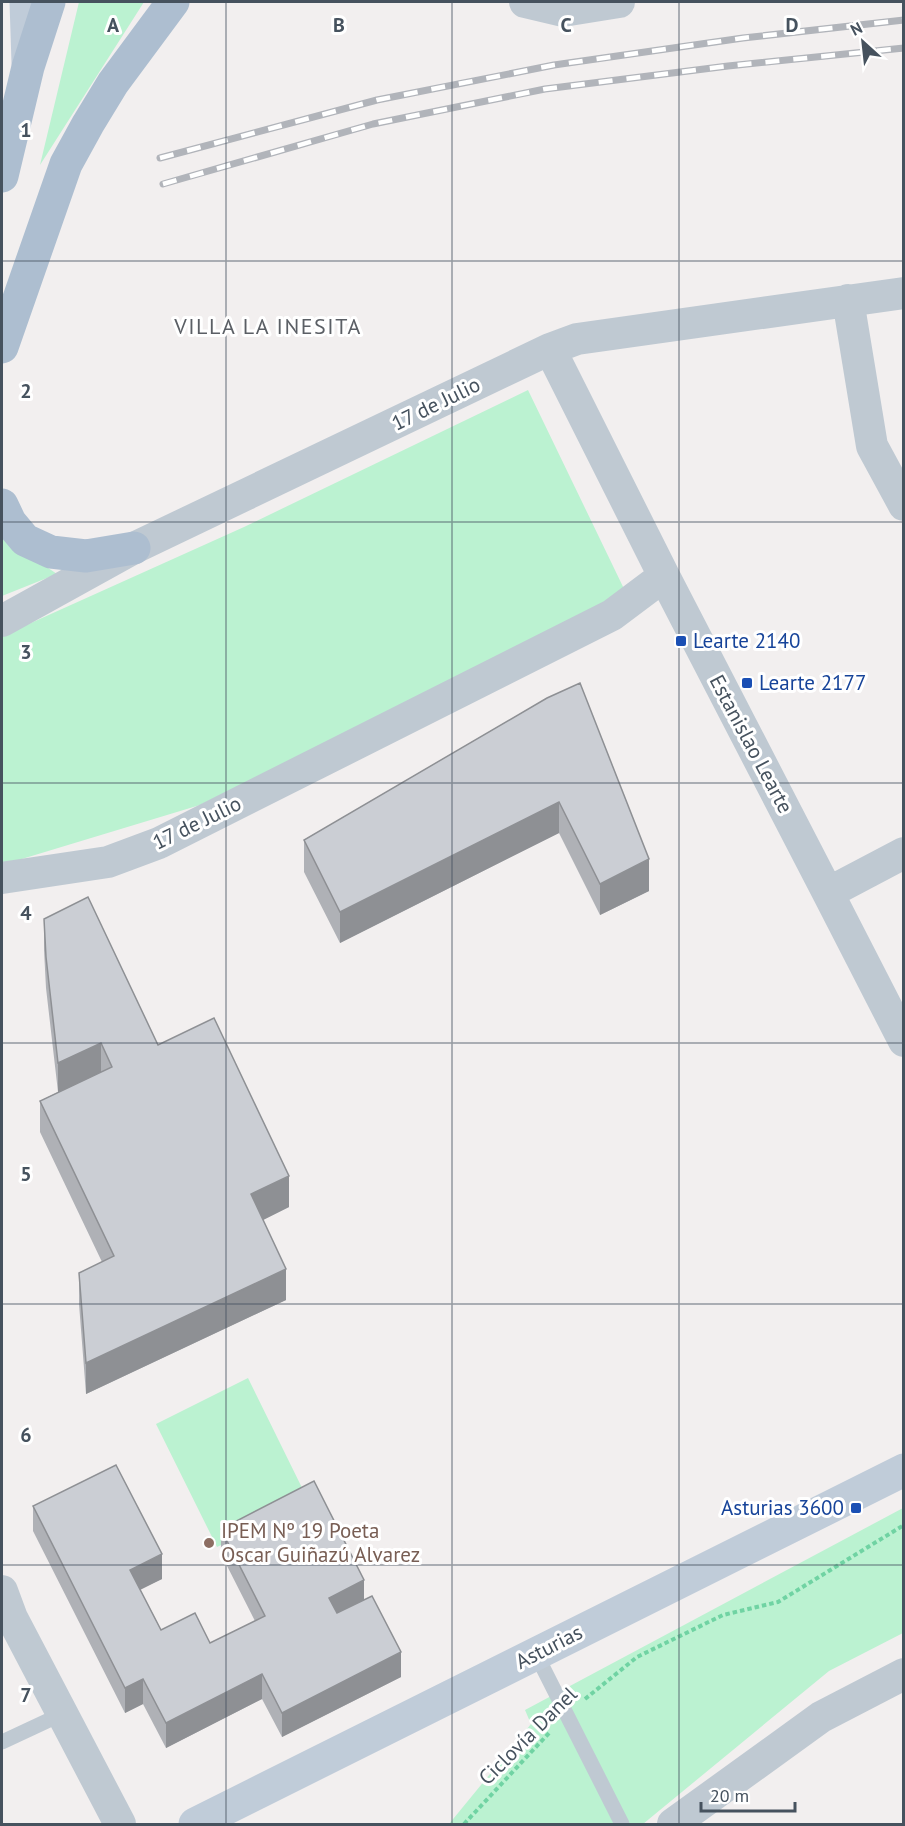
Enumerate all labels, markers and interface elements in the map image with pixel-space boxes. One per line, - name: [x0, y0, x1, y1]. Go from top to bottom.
- text: A: [107, 12, 120, 38]
- text: B: [333, 12, 345, 38]
- text: C: [560, 12, 572, 38]
- text: D: [786, 12, 799, 38]
- north arrow: [833, 12, 893, 72]
- text: N: [847, 17, 865, 40]
- text: 1: [20, 117, 32, 143]
- district label: VILLA LA INESITA: [173, 312, 362, 340]
- street label: 17 de Julio: [387, 371, 485, 437]
- text: 2: [20, 378, 32, 404]
- place label: Learte 2140: [693, 627, 800, 654]
- marker: Learte 2140: [674, 634, 688, 648]
- text: 3: [20, 639, 32, 665]
- place label: Learte 2177: [759, 669, 866, 696]
- street label: Estanislao Learte: [704, 670, 799, 818]
- marker: Learte 2177: [740, 676, 754, 690]
- street label: 17 de Julio: [148, 790, 246, 856]
- text: 4: [20, 900, 32, 926]
- text: 5: [20, 1161, 32, 1187]
- text: 6: [20, 1422, 32, 1448]
- place label: Asturias 3600: [721, 1494, 844, 1521]
- marker: Asturias 3600: [849, 1501, 863, 1515]
- place label: IPEM Nº 19 Poeta Oscar Guiñazú Alvarez: [221, 1517, 420, 1568]
- marker: IPEM Nº 19 Poeta Oscar Guiñazú Alvarez: [202, 1536, 216, 1550]
- street label: Asturias: [511, 1618, 587, 1675]
- street label: Ciclovía Danel: [473, 1681, 583, 1791]
- text: 7: [20, 1682, 32, 1708]
- scale bar: [701, 1775, 796, 1813]
- text: 20 m: [710, 1784, 749, 1807]

